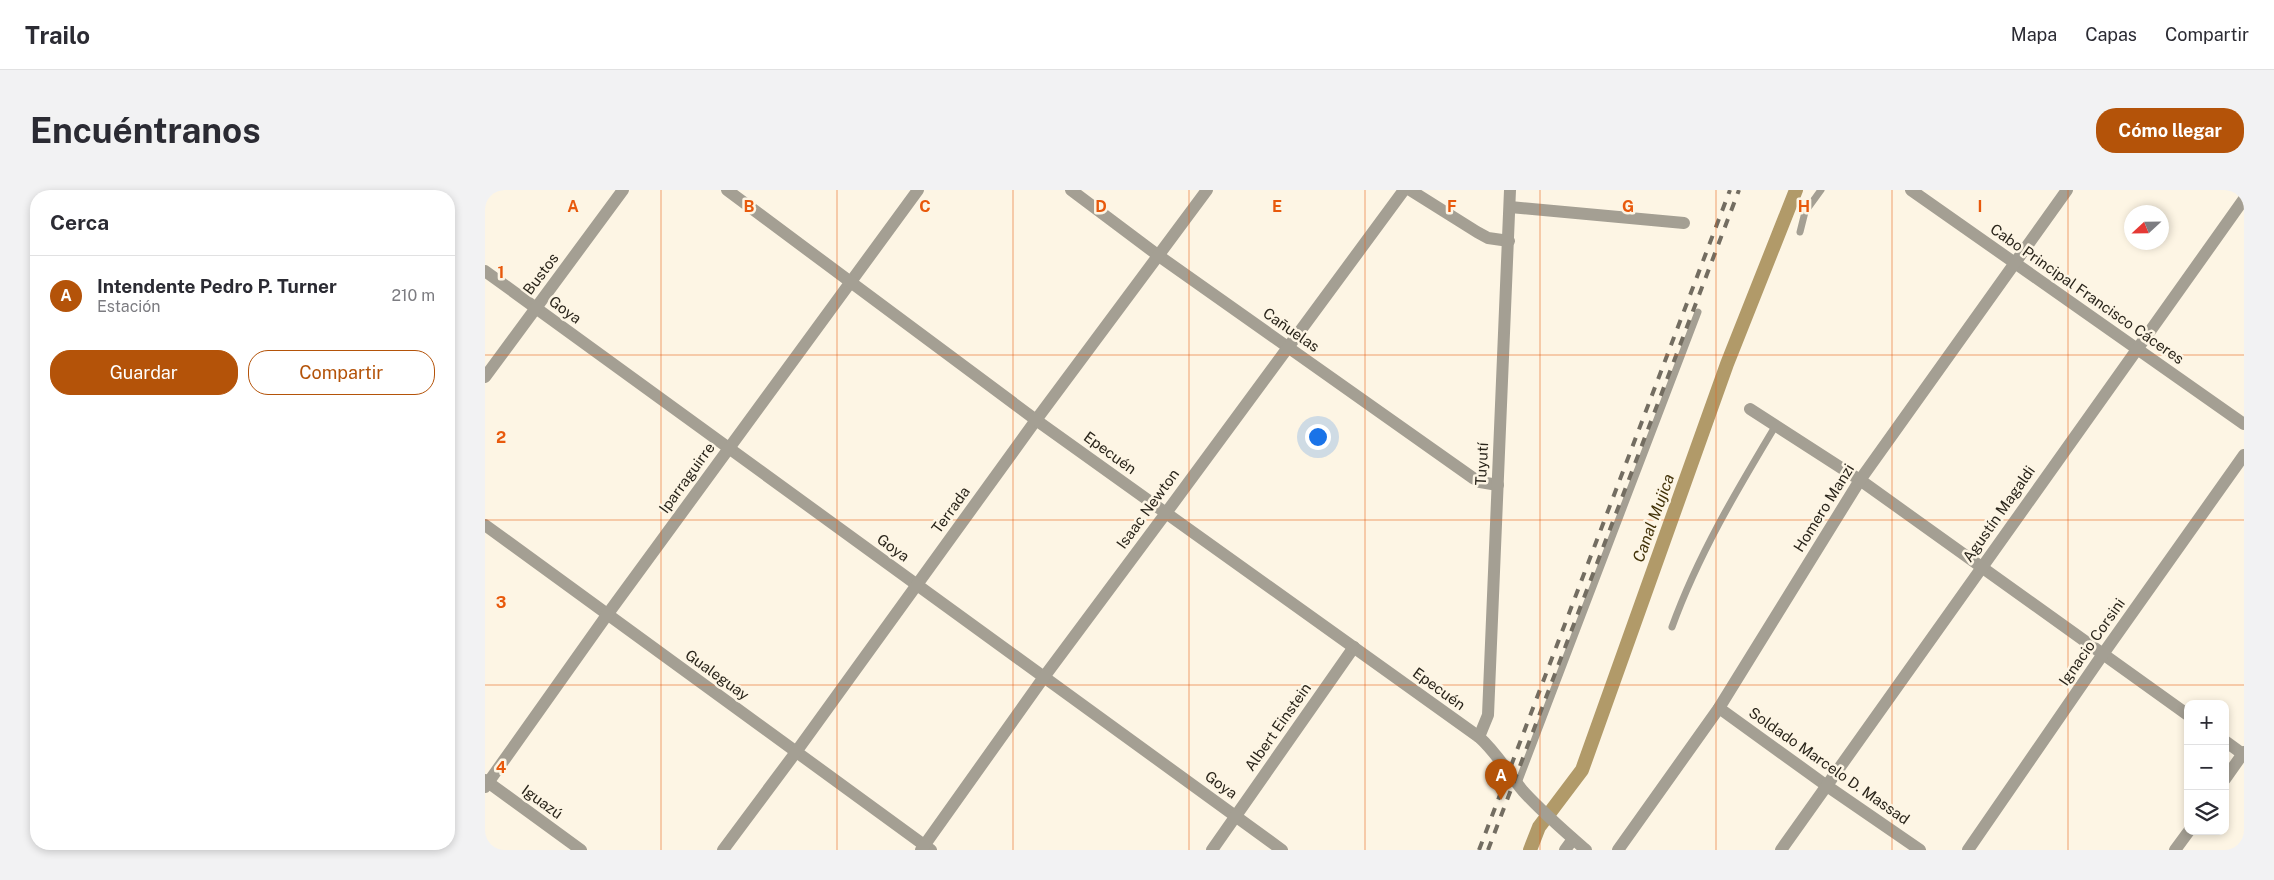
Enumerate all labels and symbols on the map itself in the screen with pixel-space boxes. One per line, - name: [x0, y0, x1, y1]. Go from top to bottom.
- text: A: [567, 197, 579, 216]
- text: B: [744, 197, 755, 216]
- text: C: [919, 197, 931, 216]
- text: D: [1095, 197, 1107, 216]
- text: E: [1272, 197, 1282, 216]
- text: F: [1447, 197, 1457, 216]
- text: G: [1622, 197, 1634, 216]
- text: H: [1798, 197, 1810, 216]
- text: I: [1978, 197, 1982, 216]
- north arrow: [2124, 205, 2169, 250]
- street label: Cabo Principal Francisco Cáceres: [1987, 220, 2187, 367]
- street label: Bustos: [519, 249, 562, 298]
- text: 1: [498, 263, 504, 282]
- street label: Goya: [546, 292, 585, 327]
- street label: Cañuelas: [1260, 304, 1323, 355]
- your location: [1305, 424, 1331, 450]
- text: 2: [496, 428, 506, 447]
- street label: Epecuén: [1081, 428, 1140, 477]
- street label: Iparraguirre: [655, 439, 718, 516]
- street label: Tuyutí: [1472, 442, 1491, 486]
- street label: Homero Manzi: [1790, 461, 1857, 555]
- street label: Agustín Magaldi: [1959, 462, 2038, 565]
- street label: Isaac Newton: [1113, 466, 1182, 552]
- water label: Canal Mujica: [1629, 471, 1678, 565]
- street label: Terrada: [928, 483, 973, 536]
- street label: Goya: [874, 530, 913, 565]
- text: 3: [496, 593, 506, 612]
- street label: Ignacio Corsini: [2055, 595, 2128, 689]
- street label: Gualeguay: [682, 646, 752, 703]
- street label: Epecuén: [1410, 664, 1469, 713]
- street label: Albert Einstein: [1241, 680, 1314, 774]
- street label: Soldado Marcelo D. Massad: [1746, 704, 1913, 828]
- text: 4: [496, 758, 507, 777]
- pin: A: [1485, 759, 1517, 800]
- street label: Goya: [1202, 767, 1241, 802]
- street label: Iguazú: [519, 781, 566, 822]

